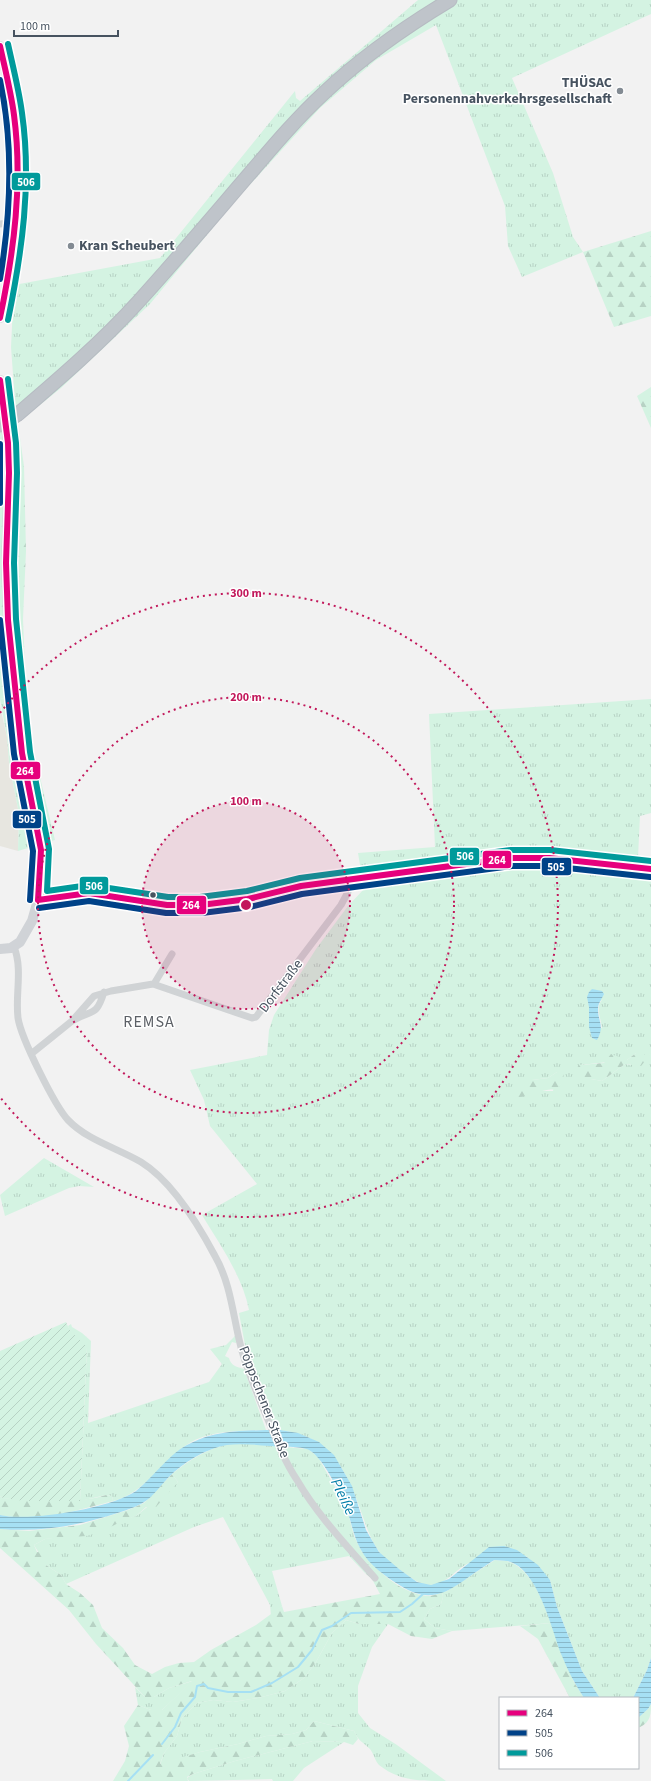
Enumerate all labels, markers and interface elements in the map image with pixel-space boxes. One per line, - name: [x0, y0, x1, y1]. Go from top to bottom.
- scale bar: [14, 12, 118, 38]
- text: 100 m: [20, 18, 50, 35]
- place label: THÜSAC Personennahverkehrsgesellschaft: [403, 73, 612, 109]
- marker: THÜSAC Personennahverkehrsgesellschaft: [615, 86, 625, 96]
- line badge: 506: [11, 172, 41, 191]
- text: 506: [17, 175, 35, 190]
- place label: Kran Scheubert: [79, 236, 175, 256]
- marker: Kran Scheubert: [66, 241, 76, 251]
- text: 300 m: [230, 585, 262, 602]
- text: 200 m: [230, 689, 262, 706]
- line badge: 264: [10, 761, 41, 780]
- text: 264: [16, 764, 34, 779]
- text: 100 m: [230, 793, 262, 810]
- line badge: 505: [12, 810, 42, 829]
- text: 505: [18, 812, 36, 827]
- line badge: 506: [449, 847, 480, 866]
- text: 506: [456, 849, 474, 864]
- line badge: 264: [482, 850, 512, 869]
- text: 264: [488, 853, 506, 868]
- line badge: 505: [541, 857, 572, 876]
- text: 505: [547, 860, 565, 875]
- line badge: 506: [79, 876, 109, 895]
- text: 506: [85, 879, 103, 894]
- unlabelled marker: [148, 890, 158, 900]
- line badge: 264: [176, 895, 207, 915]
- text: 264: [182, 898, 200, 913]
- centre of rings: [239, 898, 253, 912]
- street label: Dorfstraße: [254, 955, 308, 1017]
- district label: REMSA: [123, 1011, 175, 1033]
- street label: Pöppschener Straße: [233, 1343, 295, 1461]
- water label: Pleiße: [325, 1475, 361, 1519]
- legend: [499, 1697, 639, 1769]
- text: 264: [535, 1705, 553, 1722]
- text: 505: [535, 1725, 553, 1742]
- text: 506: [535, 1745, 553, 1762]

